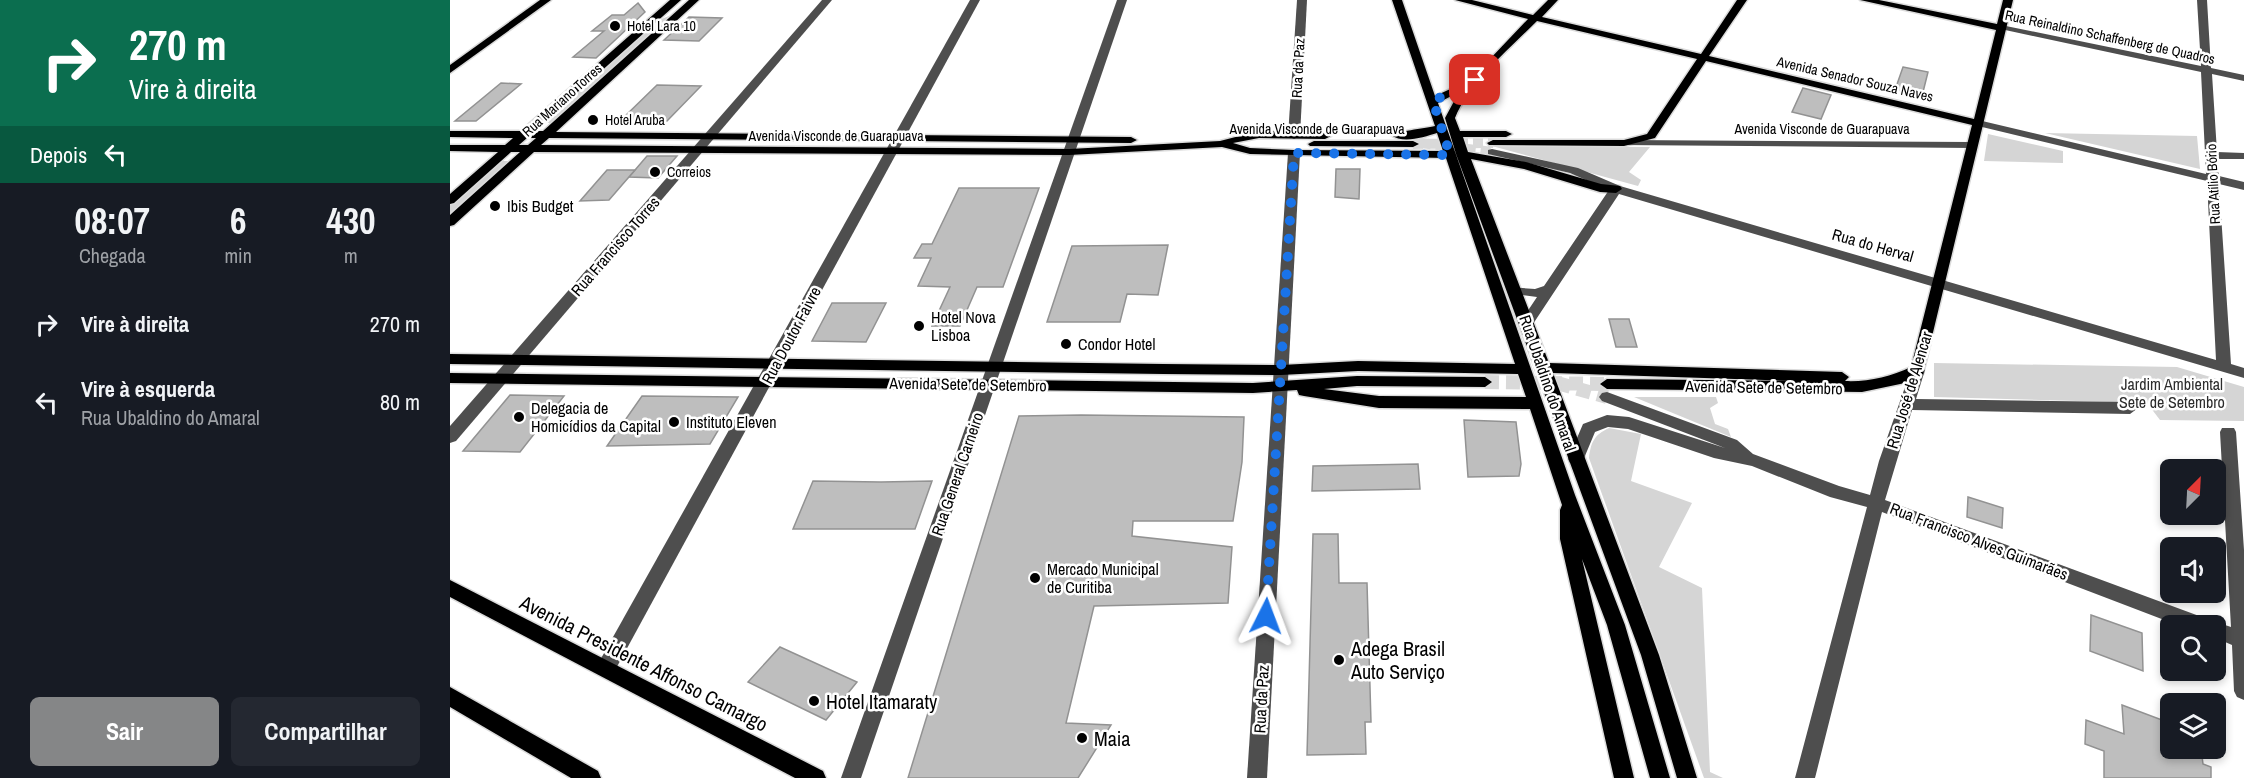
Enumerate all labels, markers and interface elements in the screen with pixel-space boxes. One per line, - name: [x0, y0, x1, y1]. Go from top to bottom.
- street label: Rua Reinaldino Schaffenberg de Quadros: [2003, 6, 2217, 68]
- text: 270 m: [129, 17, 227, 73]
- place label: Hotel Lara 10: [627, 17, 696, 35]
- marker: Hotel Lara 10: [608, 19, 622, 33]
- icon: right: [30, 24, 108, 102]
- street label: Rua da Paz: [1287, 37, 1309, 98]
- street label: Avenida Senador Souza Naves: [1774, 52, 1935, 106]
- pin: [1449, 54, 1500, 105]
- street label: Rua Mariano Torres: [518, 59, 606, 141]
- icon: arrive: [1458, 63, 1491, 96]
- text: Vire à direita: [129, 71, 257, 107]
- place label: Hotel Aruba: [605, 111, 666, 129]
- marker: Hotel Aruba: [586, 113, 600, 127]
- street label: Avenida Visconde de Guarapuava: [1228, 120, 1405, 138]
- street label: Avenida Visconde de Guarapuava: [1733, 120, 1910, 138]
- street label: Avenida Visconde de Guarapuava: [747, 127, 924, 145]
- icon: left: [99, 138, 132, 171]
- text: Depois: [30, 140, 87, 170]
- street label: Rua Atílio Bório: [2202, 143, 2224, 225]
- place label: Correios: [667, 163, 711, 181]
- marker: Correios: [648, 165, 662, 179]
- street label: Rua Francisco Torres: [566, 192, 664, 300]
- place label: Ibis Budget: [507, 195, 574, 217]
- text: 08:07: [74, 197, 150, 245]
- text: 6: [230, 197, 246, 245]
- text: 430: [326, 197, 376, 245]
- marker: Ibis Budget: [488, 199, 502, 213]
- street label: Rua do Herval: [1830, 223, 1916, 267]
- text: Chegada: [79, 242, 146, 269]
- text: min: [224, 242, 252, 269]
- text: m: [344, 242, 358, 269]
- street label: Rua Doutor Faivre: [756, 282, 826, 388]
- place label: Hotel Nova Lisboa: [931, 306, 997, 346]
- icon: right: [30, 308, 63, 341]
- text: Vire à direita: [81, 309, 189, 339]
- text: 270 m: [370, 309, 420, 339]
- street label: Rua Ubaldino do Amaral: [1514, 312, 1582, 454]
- marker: Hotel Nova Lisboa: [912, 319, 926, 333]
- street label: Rua José de Alencar: [1881, 328, 1937, 451]
- place label: Condor Hotel: [1078, 333, 1155, 355]
- marker: Condor Hotel: [1059, 337, 1073, 351]
- street label: Avenida Sete de Setembro: [888, 372, 1047, 396]
- park label: Jardim Ambiental Sete de Setembro: [2119, 373, 2225, 413]
- text: Vire à esquerda: [81, 374, 215, 404]
- street label: Avenida Sete de Setembro: [1684, 375, 1843, 399]
- icon: left: [30, 386, 63, 419]
- text: 80 m: [380, 387, 420, 417]
- place label: Delegacia de Homicídios da Capital: [531, 397, 661, 437]
- text: Rua Ubaldino do Amaral: [81, 404, 260, 431]
- street label: Rua General Carneiro: [926, 409, 988, 539]
- marker: Delegacia de Homicídios da Capital: [512, 410, 526, 424]
- place label: Instituto Eleven: [686, 411, 776, 433]
- marker: Instituto Eleven: [667, 415, 681, 429]
- north arrow: [2160, 459, 2226, 525]
- map controls: [2160, 459, 2226, 759]
- street label: Rua Francisco Alves Guimarães: [1887, 497, 2071, 585]
- button: sound: [2160, 537, 2226, 603]
- place label: Mercado Municipal de Curitiba: [1047, 558, 1159, 598]
- marker: Mercado Municipal de Curitiba: [1028, 571, 1042, 585]
- position arrow: [1234, 584, 1298, 648]
- street label: Avenida Presidente Affonso Camargo: [515, 588, 773, 737]
- button: search: [2160, 615, 2226, 681]
- place label: Adega Brasil Auto Serviço: [1350, 635, 1445, 685]
- marker: Adega Brasil Auto Serviço: [1332, 653, 1346, 667]
- street label: Rua da Paz: [1248, 664, 1274, 734]
- place label: Hotel Itamaraty: [826, 688, 938, 715]
- button: layers: [2160, 693, 2226, 759]
- marker: Hotel Itamaraty: [807, 694, 821, 708]
- button: Sair: [30, 697, 219, 766]
- button: Compartilhar: [231, 697, 420, 766]
- place label: Maia: [1094, 725, 1130, 752]
- marker: Maia: [1075, 731, 1089, 745]

